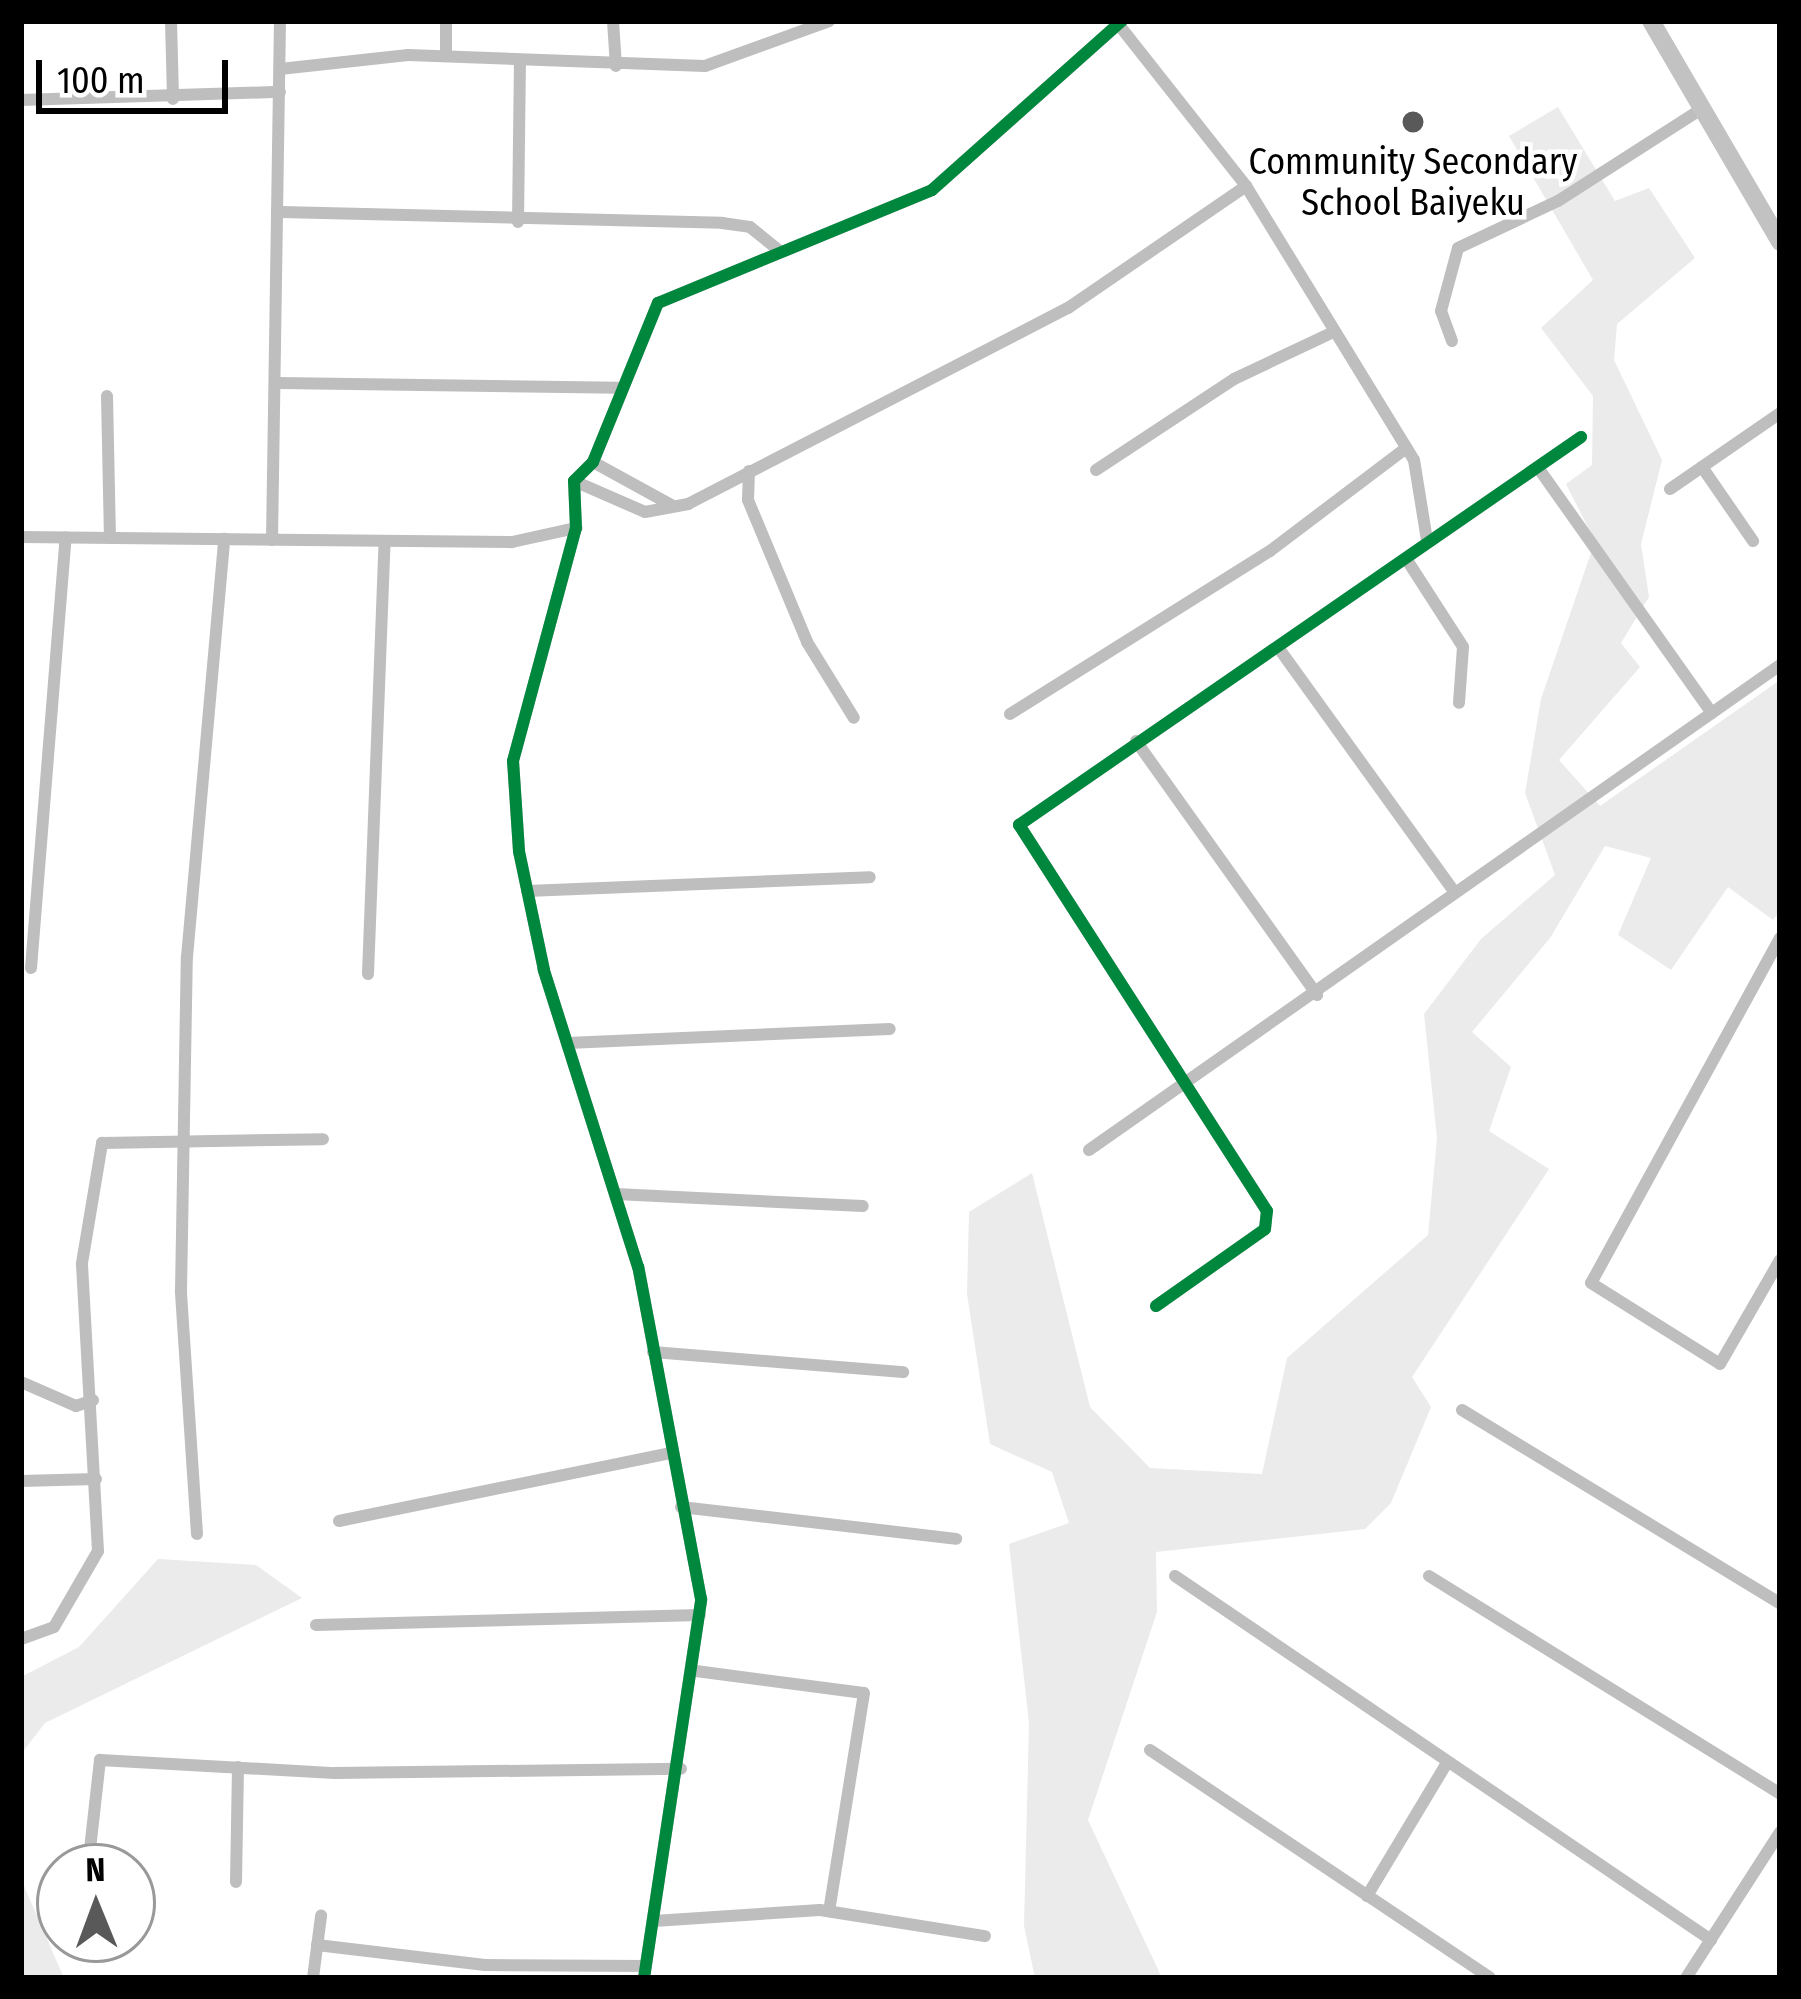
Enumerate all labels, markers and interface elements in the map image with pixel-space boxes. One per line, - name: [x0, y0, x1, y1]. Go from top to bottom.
- scale bar: [42, 36, 234, 110]
- text: 100 m: [57, 59, 145, 103]
- marker: Community Secondary School Baiyeku: [1400, 109, 1426, 135]
- place label: Community Secondary School Baiyeku: [1249, 140, 1577, 225]
- north arrow: [36, 1843, 156, 1963]
- text: N: [85, 1850, 106, 1890]

